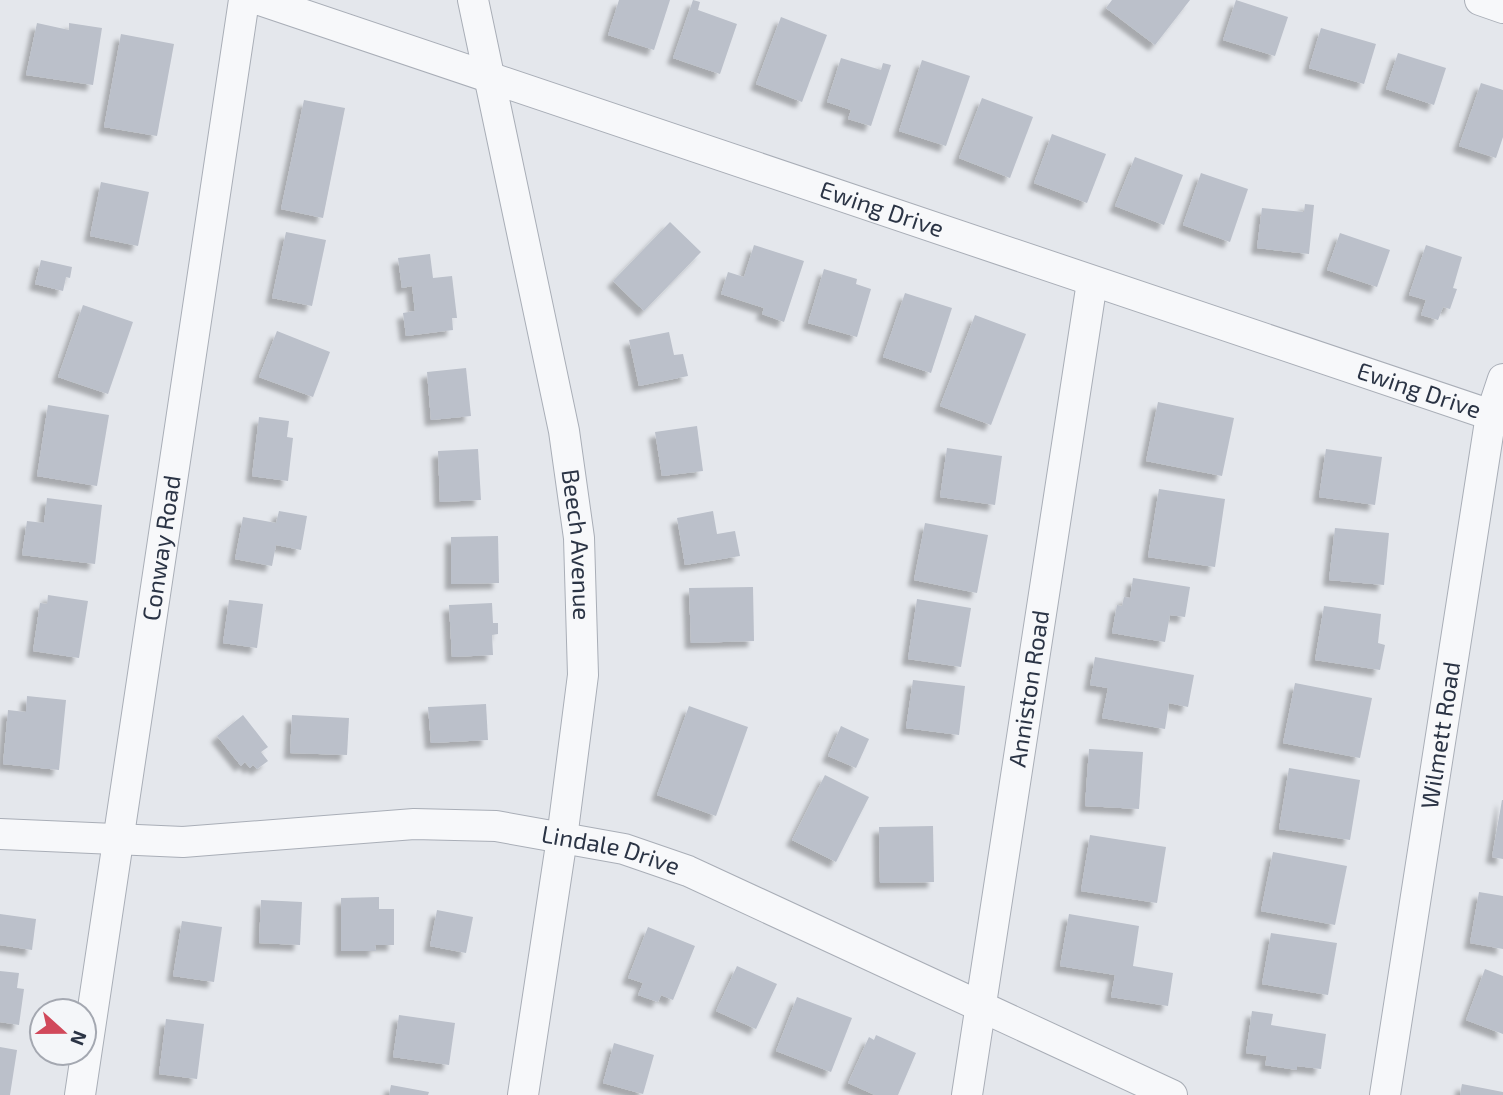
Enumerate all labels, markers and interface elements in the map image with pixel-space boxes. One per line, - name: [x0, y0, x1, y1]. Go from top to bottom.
- street label: Ewing Drive: [816, 174, 948, 242]
- street label: Ewing Drive: [1354, 355, 1485, 424]
- street label: Beech Avenue: [556, 467, 597, 621]
- street label: Conway Road: [135, 473, 186, 623]
- street label: Anniston Road: [1002, 608, 1054, 769]
- street label: Wilmett Road: [1414, 659, 1465, 811]
- street label: Lindale Drive: [539, 818, 684, 880]
- north arrow: [28, 997, 98, 1067]
- text: N: [66, 1028, 93, 1049]

